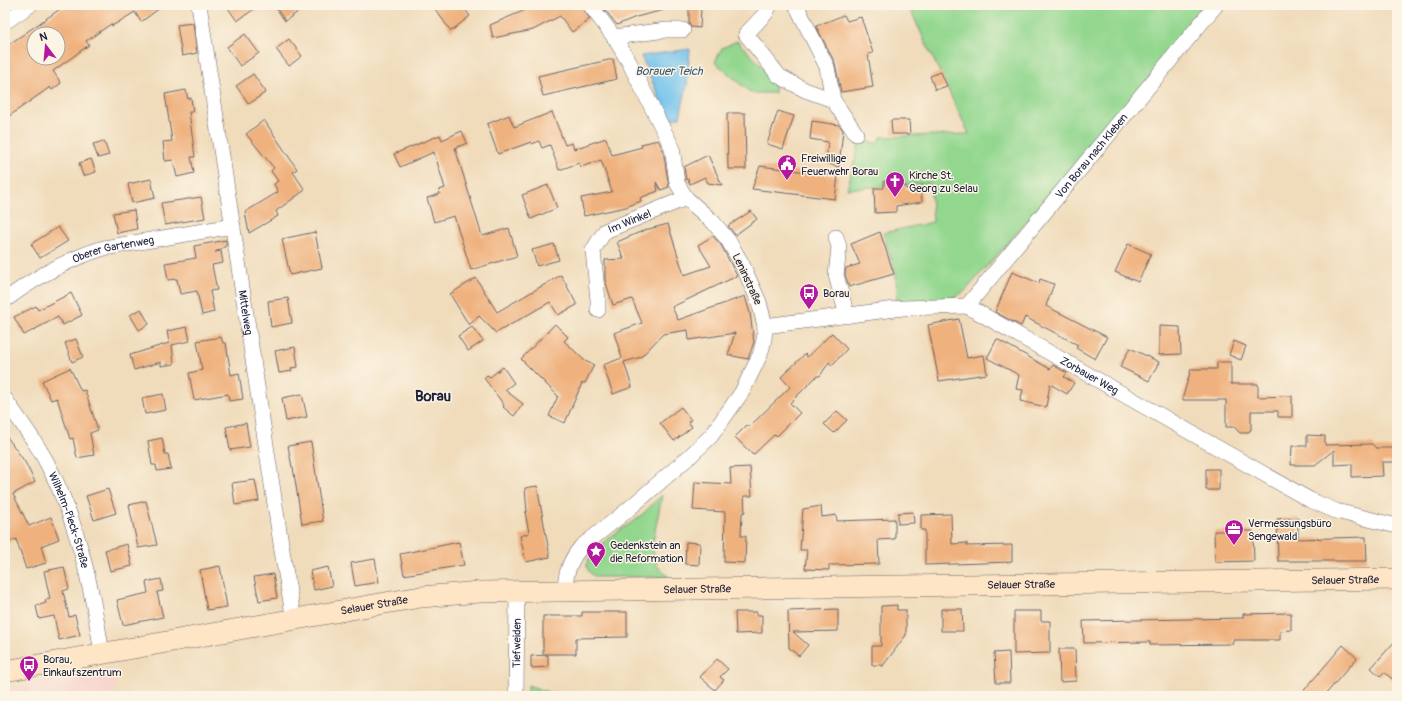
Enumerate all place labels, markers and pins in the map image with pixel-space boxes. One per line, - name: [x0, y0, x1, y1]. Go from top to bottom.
- place label: Freiwillige Feuerwehr Borau: [801, 152, 878, 178]
- public building icon: Freiwillige Feuerwehr Borau: [776, 153, 798, 181]
- place label: Kirche St. Georg zu Selau: [909, 169, 978, 195]
- church icon: Kirche St. Georg zu Selau: [884, 170, 906, 198]
- bus stop icon: Borau: [798, 282, 820, 310]
- place label: Borau: [823, 287, 850, 300]
- place label: Vermessungsbüro Sengewald: [1248, 517, 1332, 543]
- office icon: Vermessungsbüro Sengewald: [1223, 518, 1245, 546]
- place label: Gedenkstein an die Reformation: [610, 539, 684, 565]
- place icon: Gedenkstein an die Reformation: [585, 540, 607, 568]
- place label: Borau, Einkaufszentrum: [43, 653, 122, 679]
- bus stop icon: Borau, Einkaufszentrum: [18, 654, 40, 682]

